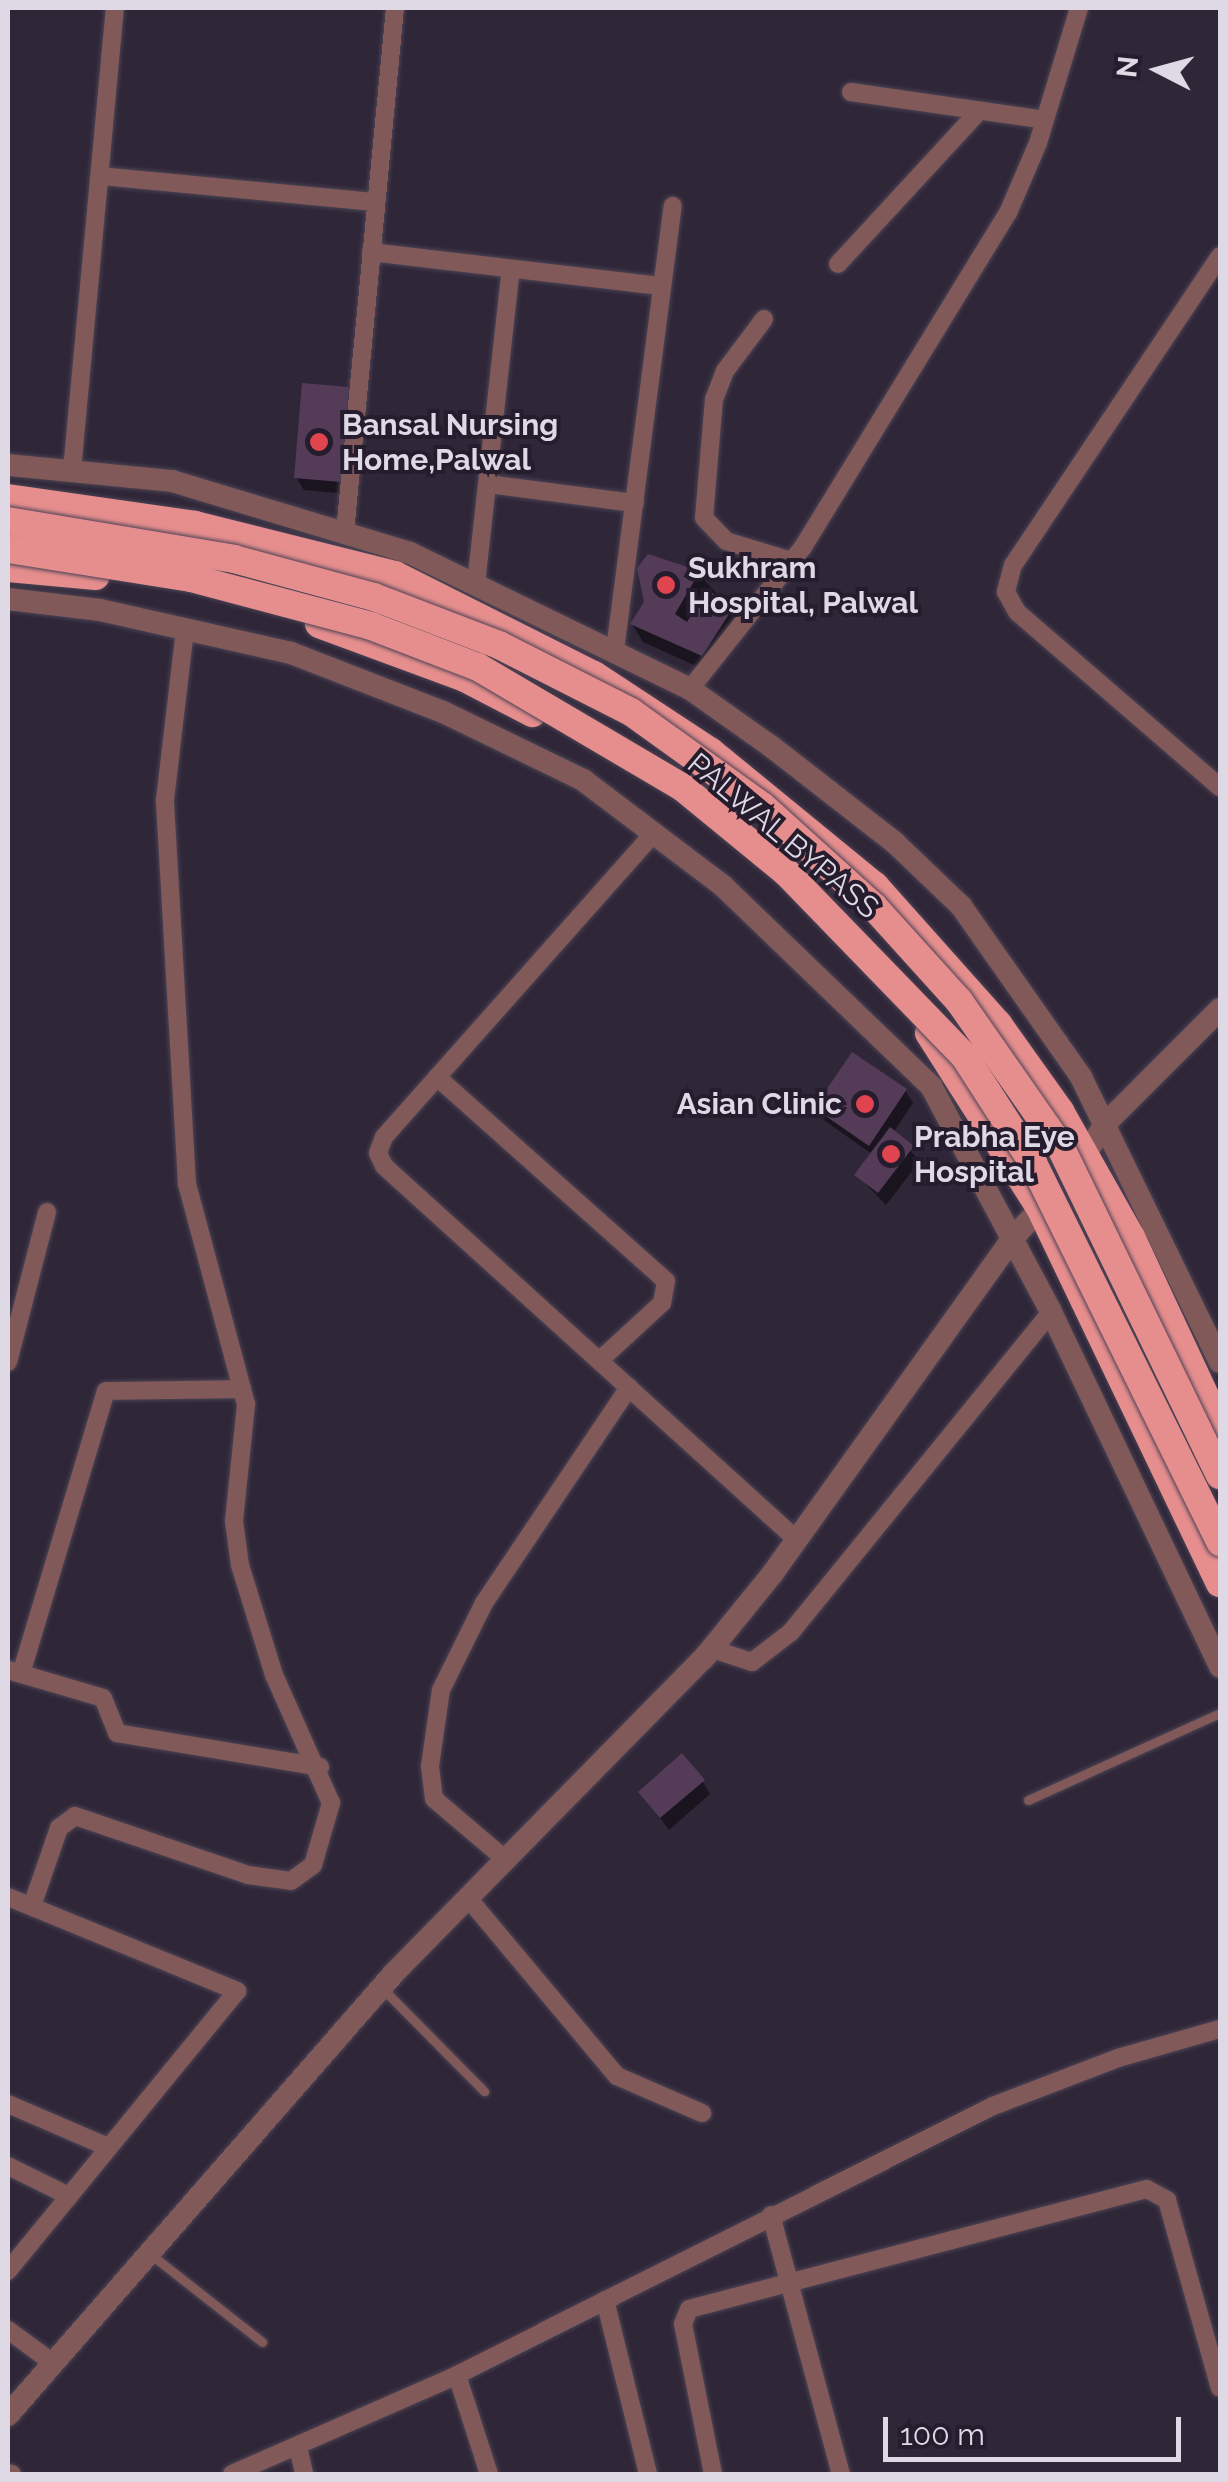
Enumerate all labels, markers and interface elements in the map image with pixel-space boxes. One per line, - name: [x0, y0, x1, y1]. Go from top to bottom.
- north arrow: [1108, 20, 1208, 120]
- text: N: [1110, 54, 1145, 79]
- place label: Bansal Nursing Home,Palwal: [342, 407, 559, 478]
- marker: Bansal Nursing Home,Palwal: [306, 429, 332, 455]
- place label: Sukhram Hospital, Palwal: [688, 550, 918, 620]
- marker: Sukhram Hospital, Palwal: [653, 572, 679, 598]
- street label: PALWAL BYPASS: [680, 745, 886, 927]
- place label: Asian Clinic: [677, 1086, 842, 1122]
- marker: Asian Clinic: [852, 1091, 878, 1117]
- place label: Prabha Eye Hospital: [914, 1119, 1075, 1190]
- marker: Prabha Eye Hospital: [878, 1141, 904, 1167]
- scale bar: [888, 2397, 1186, 2459]
- text: 100 m: [900, 2417, 985, 2452]

